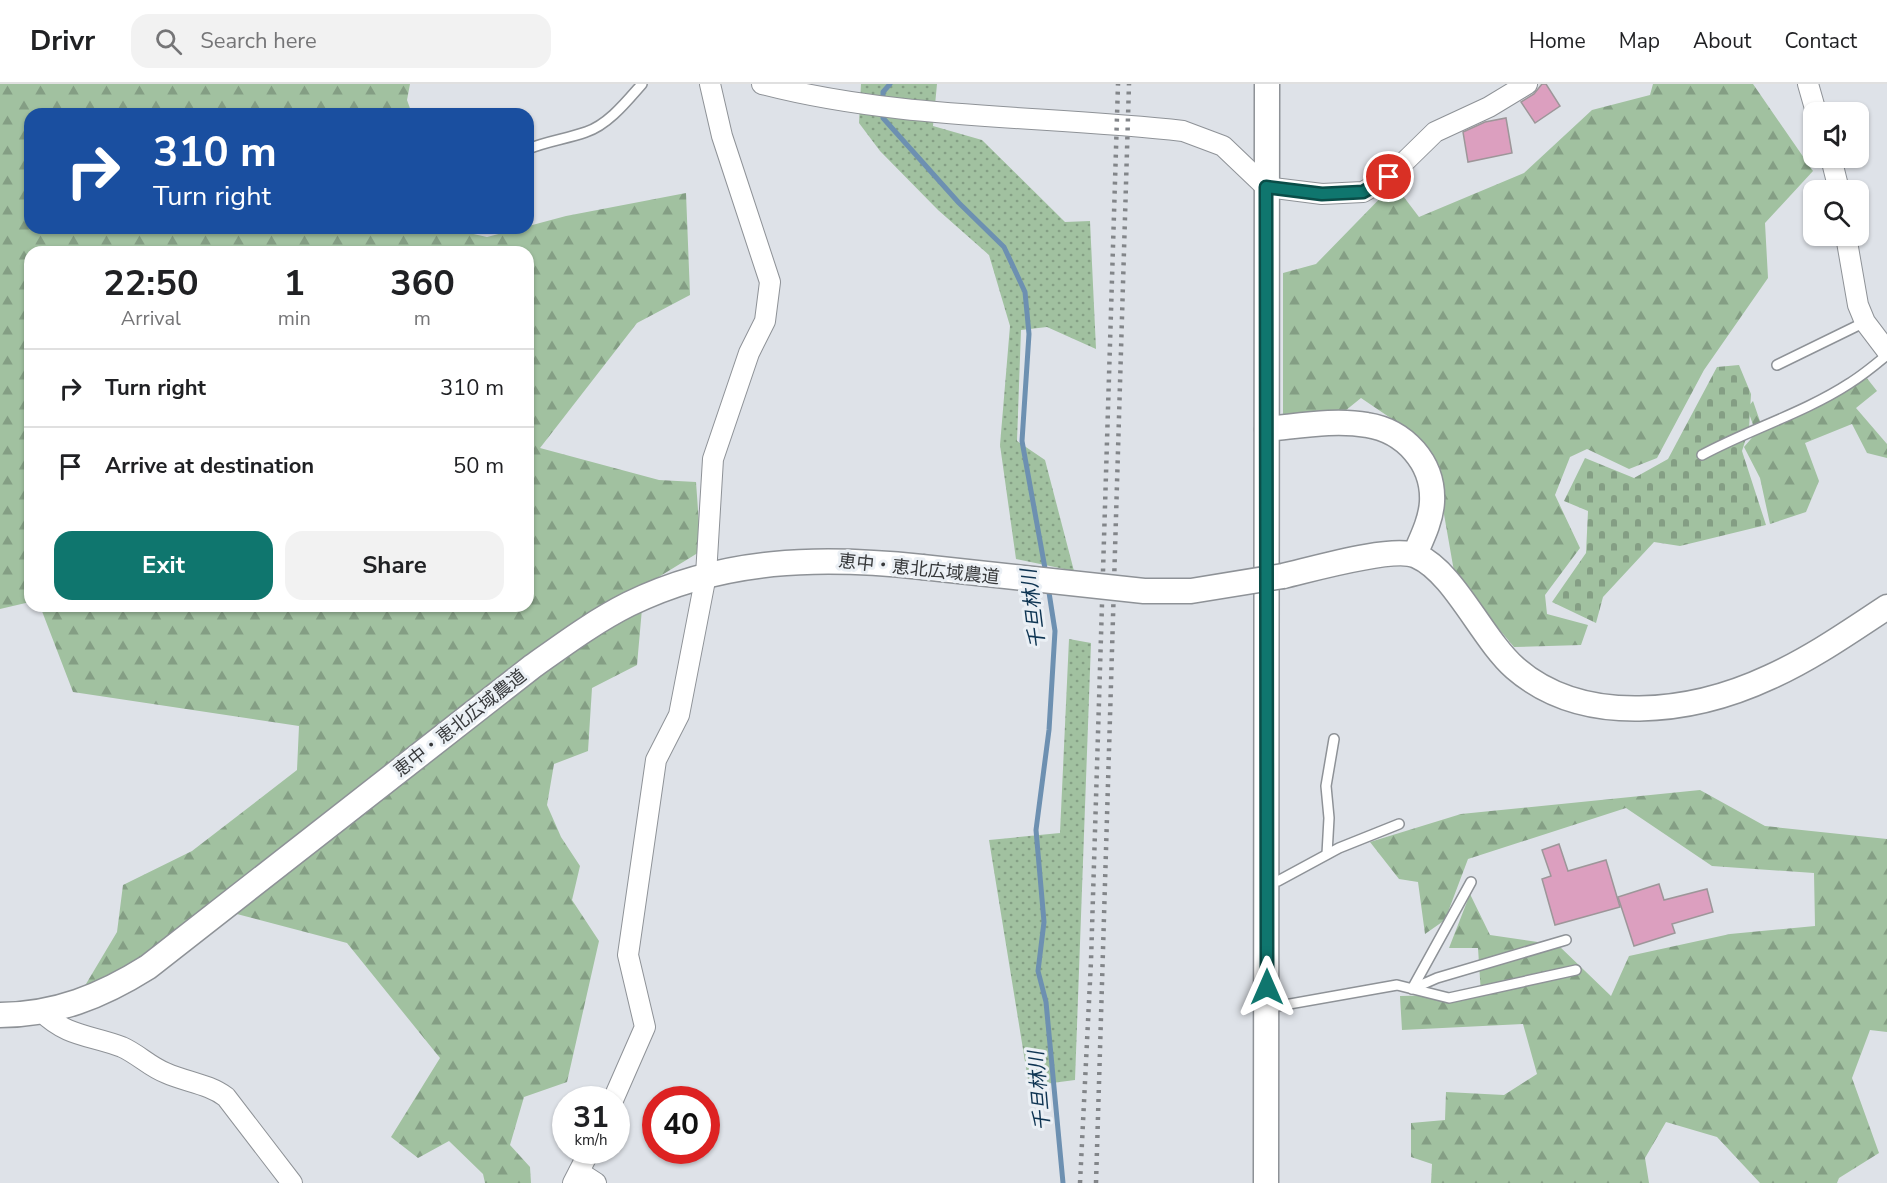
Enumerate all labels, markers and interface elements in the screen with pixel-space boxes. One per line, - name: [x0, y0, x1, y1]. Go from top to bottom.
- search box: [131, 14, 551, 68]
- text: Drivr: [30, 22, 95, 60]
- icon: search: [152, 25, 185, 58]
- text: Search here: [200, 26, 317, 56]
- text: Home: [1529, 27, 1586, 55]
- text: Map: [1619, 27, 1660, 55]
- text: About: [1693, 27, 1751, 55]
- text: Contact: [1784, 27, 1857, 55]
- map controls: [1803, 102, 1869, 246]
- button: sound: [1803, 102, 1869, 168]
- text: 310 m: [153, 124, 277, 181]
- icon: right: [54, 132, 132, 210]
- pin: [1363, 151, 1414, 202]
- icon: arrive: [1372, 160, 1405, 193]
- text: Turn right: [153, 178, 271, 215]
- button: search: [1803, 180, 1869, 246]
- text: 22:50: [103, 259, 199, 308]
- text: 1: [283, 259, 305, 308]
- text: 360: [390, 259, 455, 308]
- text: Arrival: [121, 305, 181, 332]
- text: min: [278, 305, 311, 332]
- text: m: [414, 305, 431, 332]
- icon: right: [54, 372, 87, 405]
- text: Turn right: [105, 373, 206, 403]
- text: 310 m: [440, 373, 504, 403]
- icon: arrive: [54, 450, 87, 483]
- text: Arrive at destination: [105, 451, 314, 481]
- text: 50 m: [453, 451, 504, 481]
- button: Exit: [54, 531, 273, 600]
- button: Share: [285, 531, 504, 600]
- street label: 恵中・恵北広域農道: [837, 549, 1001, 589]
- water label: 千旦林川: [1015, 566, 1052, 650]
- street label: 恵中・恵北広域農道: [389, 664, 531, 782]
- position arrow: [1235, 955, 1299, 1019]
- water label: 千旦林川: [1022, 1048, 1056, 1132]
- speed limit sign: 40: [642, 1086, 720, 1164]
- text: 31: [573, 1097, 609, 1138]
- text: km/h: [574, 1130, 608, 1150]

